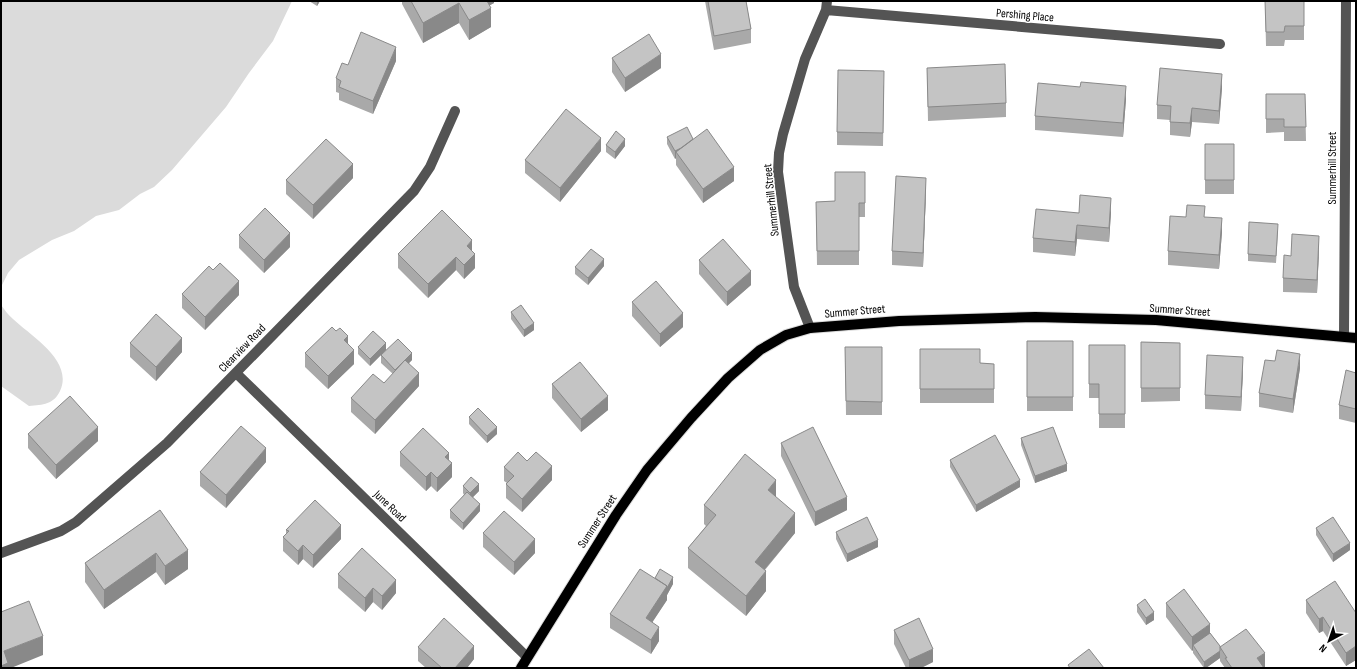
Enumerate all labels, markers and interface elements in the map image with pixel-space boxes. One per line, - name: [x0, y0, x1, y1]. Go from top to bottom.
- street label: Pershing Place: [995, 5, 1055, 26]
- street label: Summerhill Street: [1325, 131, 1340, 204]
- street label: Summerhill Street: [760, 163, 783, 237]
- street label: Summer Street: [824, 301, 886, 322]
- street label: Summer Street: [1149, 301, 1211, 320]
- street label: Clearview Road: [216, 321, 269, 376]
- street label: June Road: [370, 487, 409, 525]
- street label: Summer Street: [575, 491, 621, 551]
- north arrow: [1309, 621, 1349, 661]
- text: N: [1316, 641, 1329, 655]

